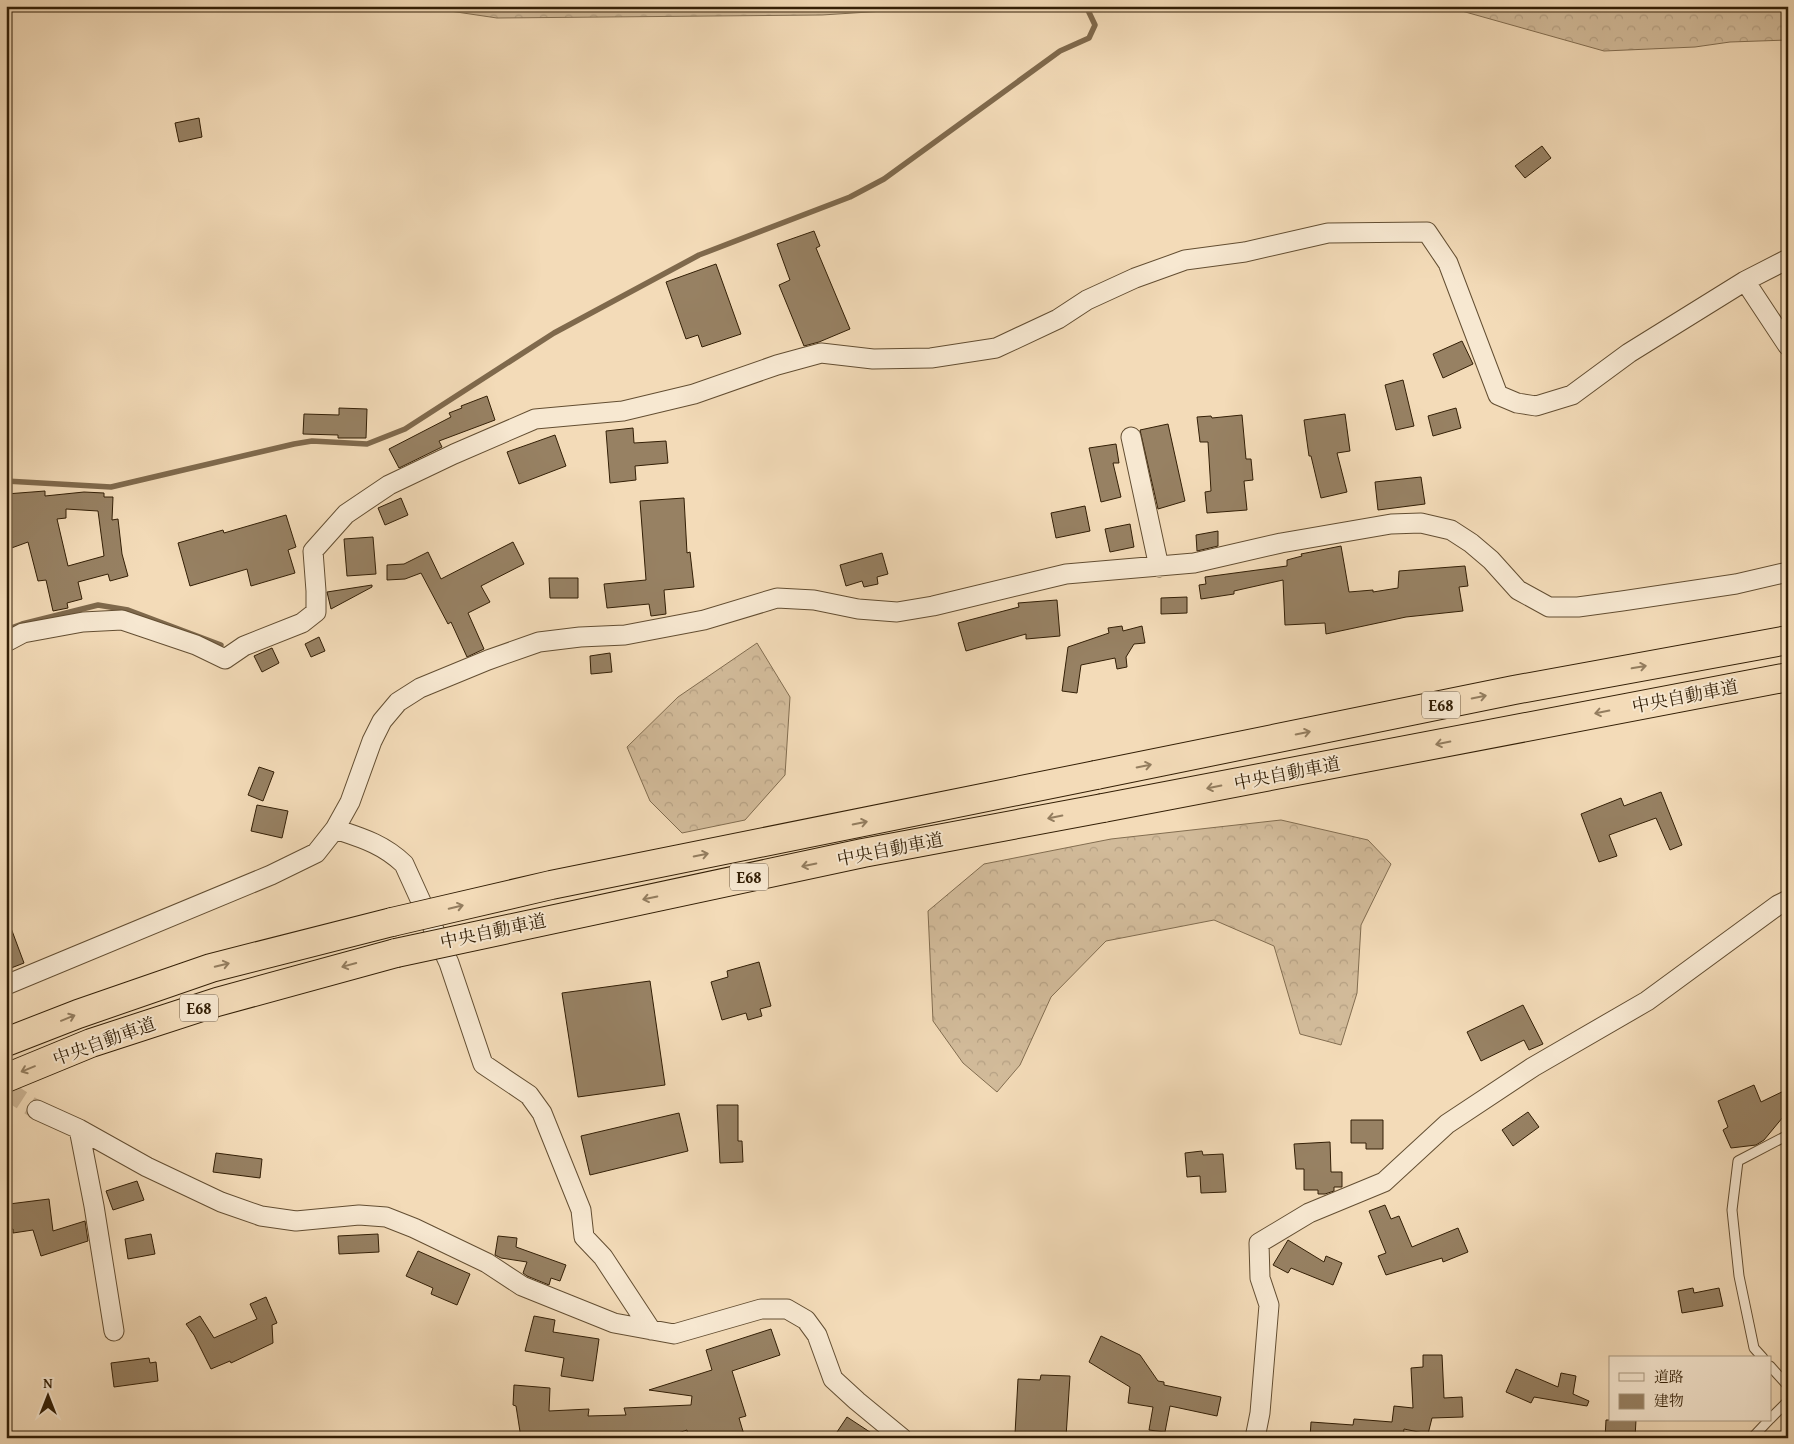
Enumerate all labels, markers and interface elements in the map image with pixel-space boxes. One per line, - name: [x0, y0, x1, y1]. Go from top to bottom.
- one-way arrow: [1631, 662, 1647, 672]
- street label: 中央自動車道: [1629, 672, 1741, 720]
- road number: E68: [1422, 692, 1460, 718]
- one-way arrow: [1471, 692, 1487, 702]
- one-way arrow: [1595, 708, 1611, 717]
- one-way arrow: [1294, 728, 1310, 737]
- one-way arrow: [1435, 738, 1451, 748]
- street label: 中央自動車道: [1231, 749, 1343, 797]
- one-way arrow: [1135, 760, 1151, 770]
- one-way arrow: [1207, 782, 1223, 792]
- one-way arrow: [1047, 813, 1063, 823]
- one-way arrow: [852, 818, 868, 827]
- street label: 中央自動車道: [834, 825, 946, 873]
- one-way arrow: [692, 850, 708, 859]
- one-way arrow: [802, 860, 818, 870]
- road number: E68: [730, 864, 768, 890]
- one-way arrow: [643, 894, 659, 903]
- one-way arrow: [448, 902, 464, 911]
- street label: 中央自動車道: [437, 907, 549, 955]
- one-way arrow: [213, 960, 229, 970]
- one-way arrow: [341, 961, 357, 971]
- road number: E68: [180, 994, 218, 1021]
- street label: 中央自動車道: [49, 1010, 159, 1072]
- one-way arrow: [60, 1012, 75, 1022]
- one-way arrow: [21, 1065, 36, 1074]
- legend: [1609, 1356, 1772, 1422]
- text: 道路: [1654, 1366, 1684, 1387]
- north arrow: [22, 1372, 72, 1422]
- text: N: [43, 1373, 53, 1393]
- text: 建物: [1654, 1390, 1684, 1411]

